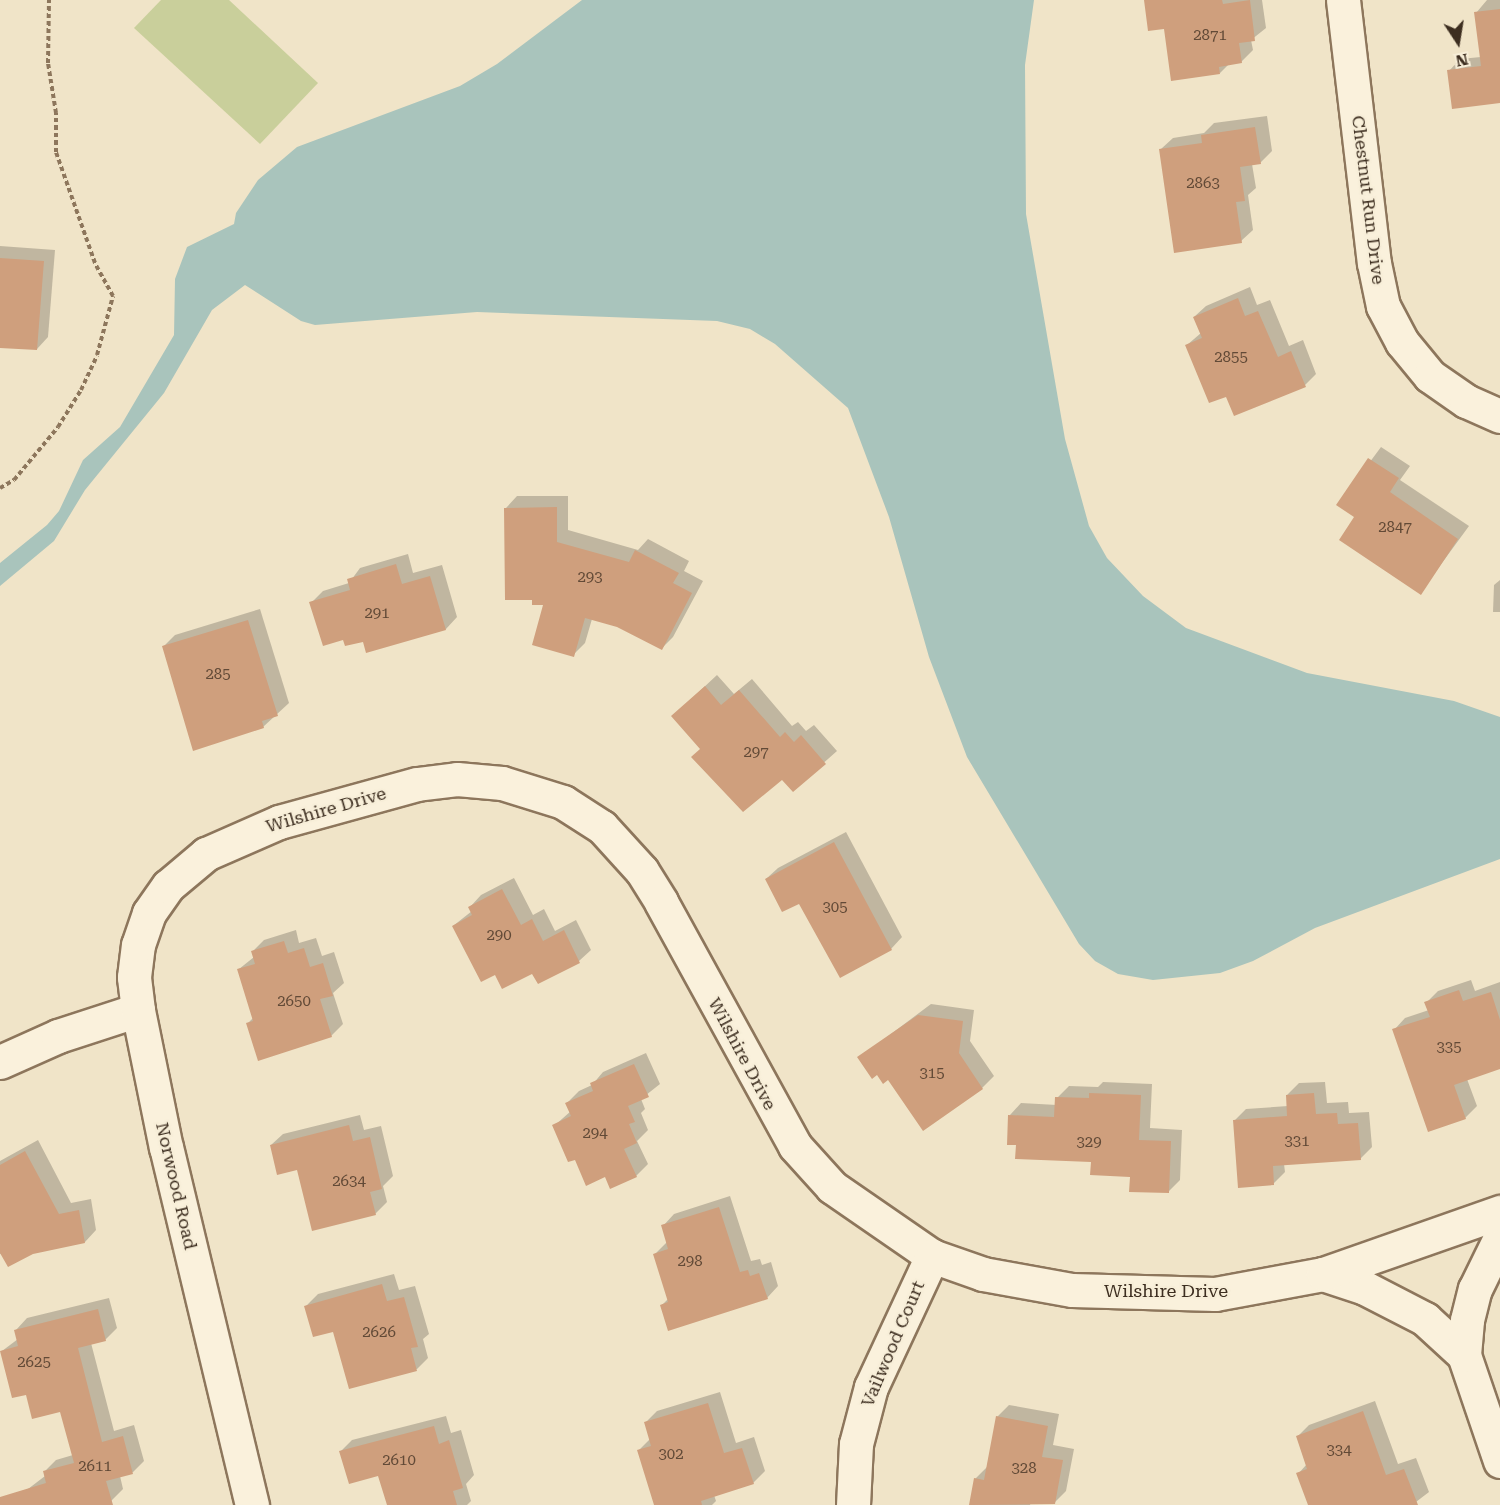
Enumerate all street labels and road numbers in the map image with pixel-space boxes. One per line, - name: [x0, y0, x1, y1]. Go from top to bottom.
- street label: Chestnut Run Drive: [1347, 114, 1389, 286]
- street label: Wilshire Drive: [263, 783, 389, 837]
- street label: Wilshire Drive: [703, 994, 781, 1114]
- street label: Norwood Road: [151, 1120, 201, 1252]
- street label: Vailwood Court: [857, 1278, 929, 1410]
- street label: Wilshire Drive: [1104, 1280, 1228, 1302]

